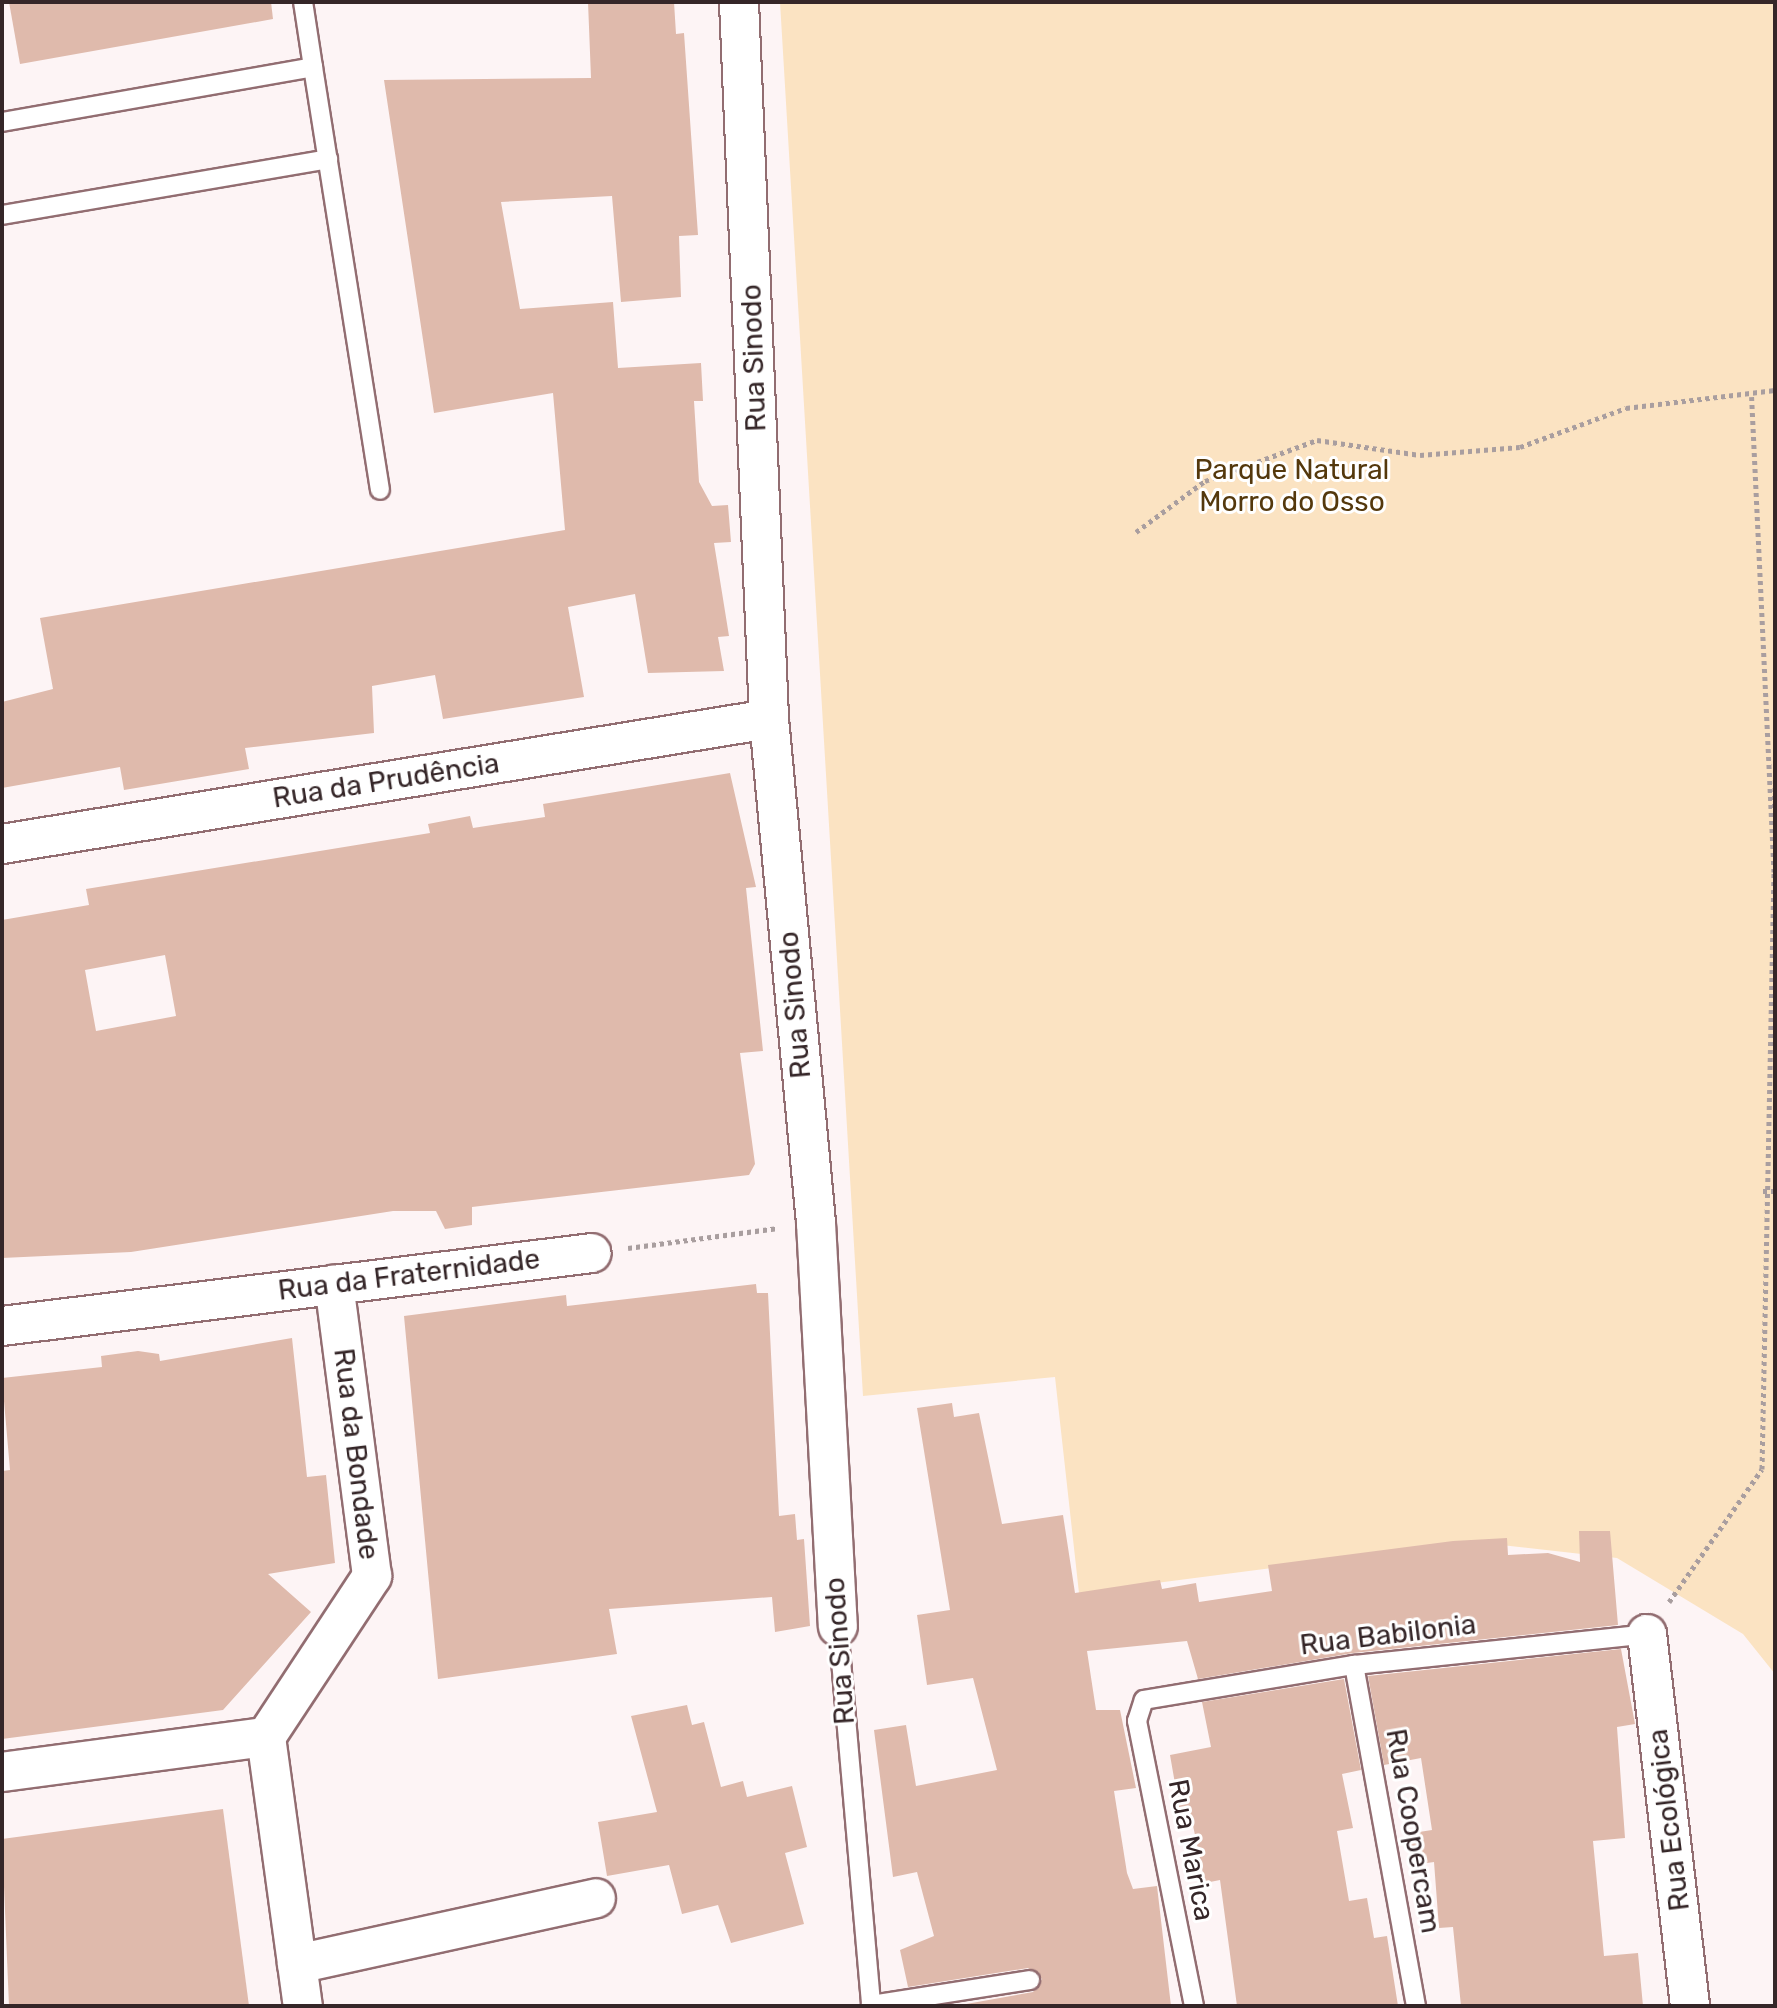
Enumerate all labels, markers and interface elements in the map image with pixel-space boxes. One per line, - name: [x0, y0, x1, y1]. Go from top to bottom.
- street label: Rua Sinodo: [735, 284, 773, 432]
- park label: Parque Natural Morro do Osso: [1195, 453, 1389, 519]
- street label: Rua da Prudência: [270, 746, 502, 816]
- street label: Rua Sinodo: [772, 930, 818, 1080]
- street label: Rua da Fraternidade: [276, 1242, 542, 1308]
- street label: Rua da Bondade: [326, 1346, 386, 1562]
- street label: Rua Sinodo: [818, 1576, 862, 1726]
- street label: Rua Babilonia: [1298, 1608, 1478, 1662]
- street label: Rua Coopercam: [1378, 1726, 1448, 1936]
- street label: Rua Ecológica: [1641, 1727, 1697, 1913]
- street label: Rua Marica: [1161, 1776, 1221, 1924]

